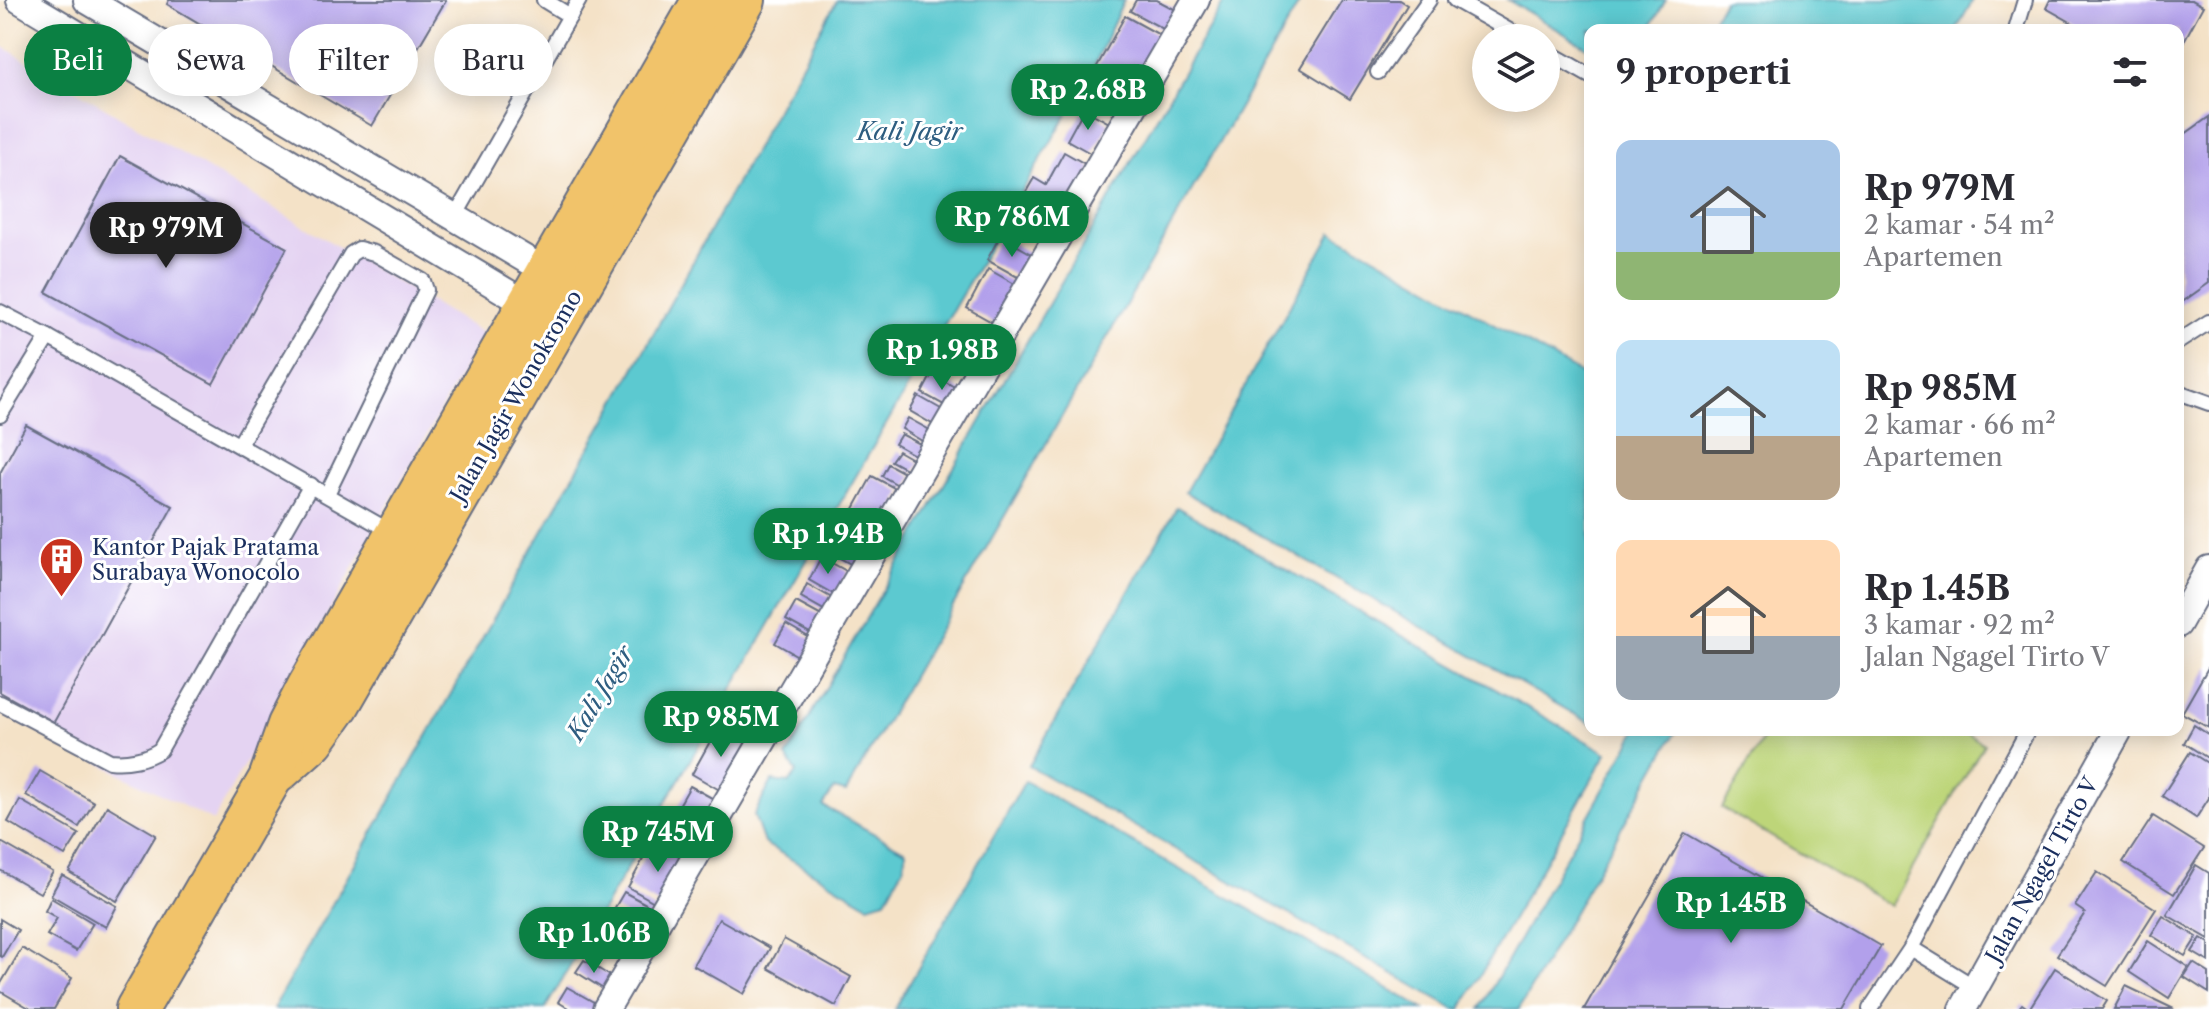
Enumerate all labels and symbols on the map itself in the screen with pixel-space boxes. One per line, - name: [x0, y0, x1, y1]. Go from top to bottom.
- pin: Rp 2.68B: [1005, 64, 1171, 132]
- water label: Kali Jagir: [855, 117, 964, 146]
- pin: Rp 786M: [938, 191, 1086, 259]
- pin: Rp 979M: [92, 202, 240, 270]
- street label: Jalan Jagir Wonokromo: [443, 285, 588, 509]
- pin: Rp 1.98B: [859, 324, 1025, 392]
- pin: Rp 1.94B: [745, 508, 911, 576]
- place label: Kantor Pajak Pratama Surabaya Wonocolo: [92, 534, 319, 586]
- building icon: Kantor Pajak Pratama Surabaya Wonocolo: [37, 536, 85, 599]
- water label: Kali Jagir: [559, 639, 640, 747]
- pin: Rp 985M: [647, 691, 795, 759]
- street label: Jalan Ngagel Tirto V: [1978, 772, 2105, 970]
- pin: Rp 745M: [584, 806, 732, 874]
- pin: Rp 1.45B: [1648, 877, 1814, 945]
- pin: Rp 1.06B: [511, 907, 677, 975]

